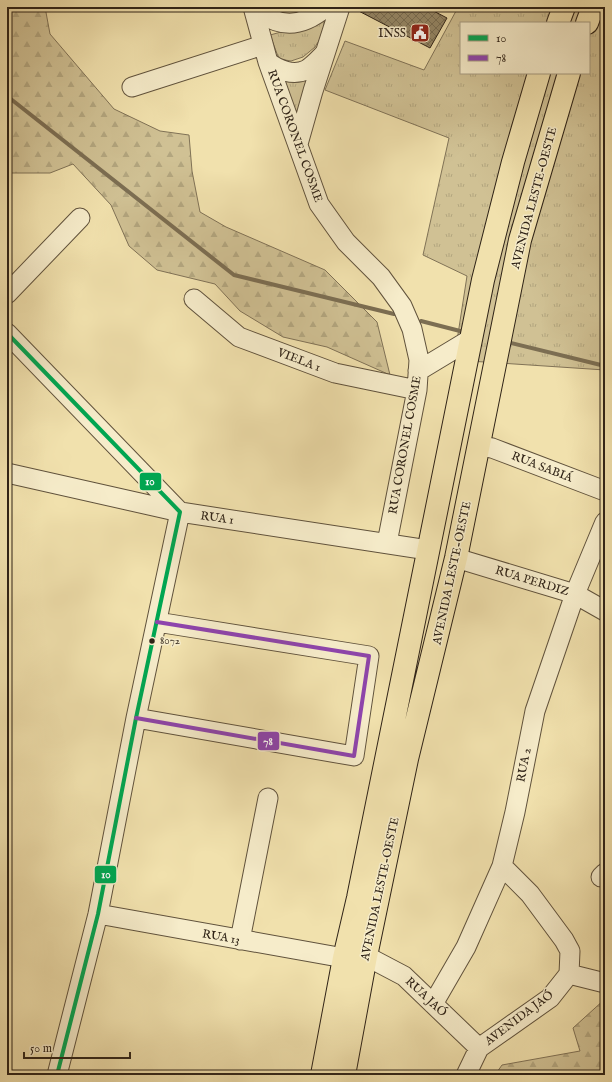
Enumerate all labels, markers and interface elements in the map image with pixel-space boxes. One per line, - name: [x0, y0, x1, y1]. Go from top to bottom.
- public building icon: INSS: [409, 22, 431, 44]
- legend: [460, 22, 590, 74]
- place label: INSS: [378, 26, 406, 41]
- text: 10: [496, 31, 506, 46]
- text: 78: [496, 51, 507, 66]
- street label: RUA CORONEL COSME: [264, 68, 326, 204]
- street label: AVENIDA LESTE-OESTE: [508, 125, 560, 272]
- street label: VIELA 1: [274, 345, 323, 375]
- street label: RUA CORONEL COSME: [385, 375, 425, 515]
- street label: RUA SABIÁ: [509, 448, 576, 486]
- line badge: 10: [139, 472, 162, 491]
- text: 10: [145, 475, 155, 489]
- street label: AVENIDA LESTE-OESTE: [429, 500, 475, 647]
- street label: RUA 1: [199, 508, 235, 528]
- street label: RUA PERDIZ: [493, 563, 571, 600]
- place label: 8072: [160, 634, 180, 648]
- marker: 8072: [147, 636, 157, 646]
- line badge: 78: [257, 731, 280, 751]
- text: 78: [263, 735, 273, 749]
- street label: RUA 2: [513, 746, 535, 783]
- street label: AVENIDA LESTE-OESTE: [357, 816, 403, 963]
- line badge: 10: [94, 865, 117, 884]
- text: 10: [101, 868, 111, 882]
- street label: RUA 13: [201, 926, 241, 948]
- street label: RUA JAÓ: [401, 973, 451, 1021]
- street label: AVENIDA JAÓ: [480, 987, 557, 1050]
- scale bar: [24, 1034, 130, 1060]
- text: 50 m: [30, 1041, 52, 1056]

